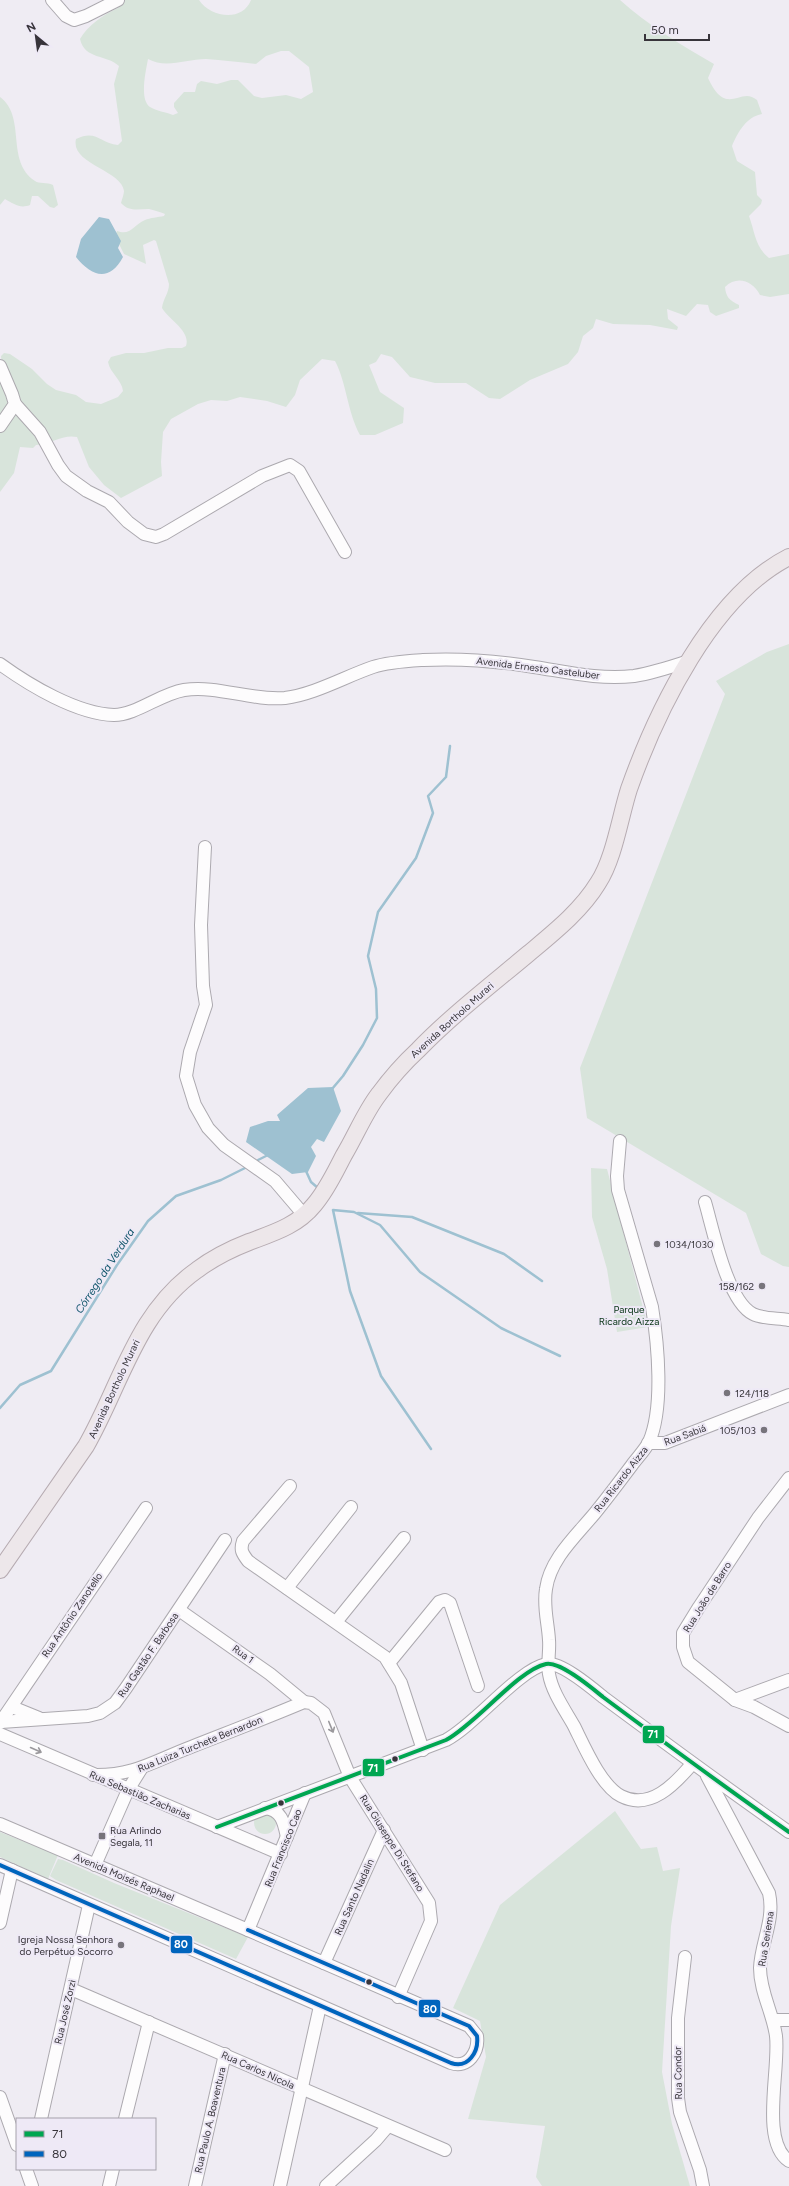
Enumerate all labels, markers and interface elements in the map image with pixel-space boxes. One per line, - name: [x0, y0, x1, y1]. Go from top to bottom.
- north arrow: [16, 16, 56, 56]
- scale bar: [645, 16, 709, 42]
- text: N: [25, 20, 38, 35]
- text: 50 m: [651, 23, 679, 37]
- street label: Avenida Ernesto Casteluber: [476, 654, 601, 682]
- street label: Avenida Bortholo Murari: [408, 979, 496, 1061]
- water label: Córrego da Verdura: [73, 1226, 138, 1316]
- place label: 1034/1030: [665, 1238, 713, 1251]
- marker: 1034/1030: [652, 1239, 662, 1249]
- place label: 158/162: [719, 1280, 754, 1293]
- marker: 158/162: [757, 1281, 767, 1291]
- park label: Parque Ricardo Aizza: [599, 1303, 659, 1328]
- street label: Avenida Bortholo Murari: [85, 1337, 143, 1441]
- place label: 124/118: [735, 1387, 769, 1400]
- marker: 124/118: [722, 1388, 732, 1398]
- street label: Rua Sabiá: [662, 1421, 708, 1449]
- place label: 105/103: [720, 1424, 756, 1437]
- marker: 105/103: [759, 1425, 769, 1435]
- street label: Rua Ricardo Aizza: [591, 1443, 651, 1515]
- street label: Rua João de Barro: [680, 1559, 734, 1635]
- street label: Rua Antônio Zanotello: [39, 1570, 105, 1660]
- street label: Rua Gastão F. Barbosa: [115, 1610, 181, 1700]
- street label: Rua 1: [230, 1642, 256, 1666]
- street label: Rua Luiza Turchete Bernardon: [136, 1713, 265, 1775]
- one-way arrow: [328, 1720, 335, 1732]
- line badge: 71: [642, 1725, 665, 1744]
- text: 71: [648, 1728, 658, 1741]
- one-way arrow: [29, 1747, 41, 1754]
- unlabelled marker: [390, 1754, 400, 1764]
- line badge: 71: [362, 1758, 385, 1777]
- text: 71: [368, 1762, 378, 1775]
- street label: Rua Sebastião Zacharias: [87, 1768, 193, 1822]
- street label: Rua Giuseppe Di Stefano: [357, 1792, 427, 1894]
- unlabelled marker: [276, 1798, 286, 1808]
- street label: Rua Francisco Cao: [261, 1807, 305, 1889]
- place label: Rua Arlindo Segala, 11: [110, 1824, 162, 1849]
- marker: Rua Arlindo Segala, 11: [97, 1831, 107, 1841]
- street label: Avenida Moisés Raphael: [72, 1850, 176, 1904]
- street label: Rua Santo Nadalin: [331, 1856, 377, 1937]
- street label: Rua Seriema: [755, 1910, 777, 1968]
- place label: Igreja Nossa Senhora do Perpétuo Socorro: [18, 1933, 113, 1958]
- line badge: 80: [170, 1935, 193, 1954]
- text: 80: [174, 1938, 188, 1951]
- marker: Igreja Nossa Senhora do Perpétuo Socorro: [116, 1940, 126, 1950]
- unlabelled marker: [364, 1977, 374, 1987]
- street label: Rua José Zorzi: [51, 1978, 79, 2046]
- line badge: 80: [418, 1999, 441, 2018]
- text: 80: [423, 2003, 437, 2016]
- street label: Rua Condor: [671, 2046, 685, 2100]
- street label: Rua Carlos Nicola: [219, 2048, 297, 2092]
- street label: Rua Paulo A. Boaventura: [191, 2066, 229, 2174]
- legend: [16, 2118, 156, 2170]
- text: 71: [52, 2127, 63, 2141]
- text: 80: [52, 2147, 67, 2161]

